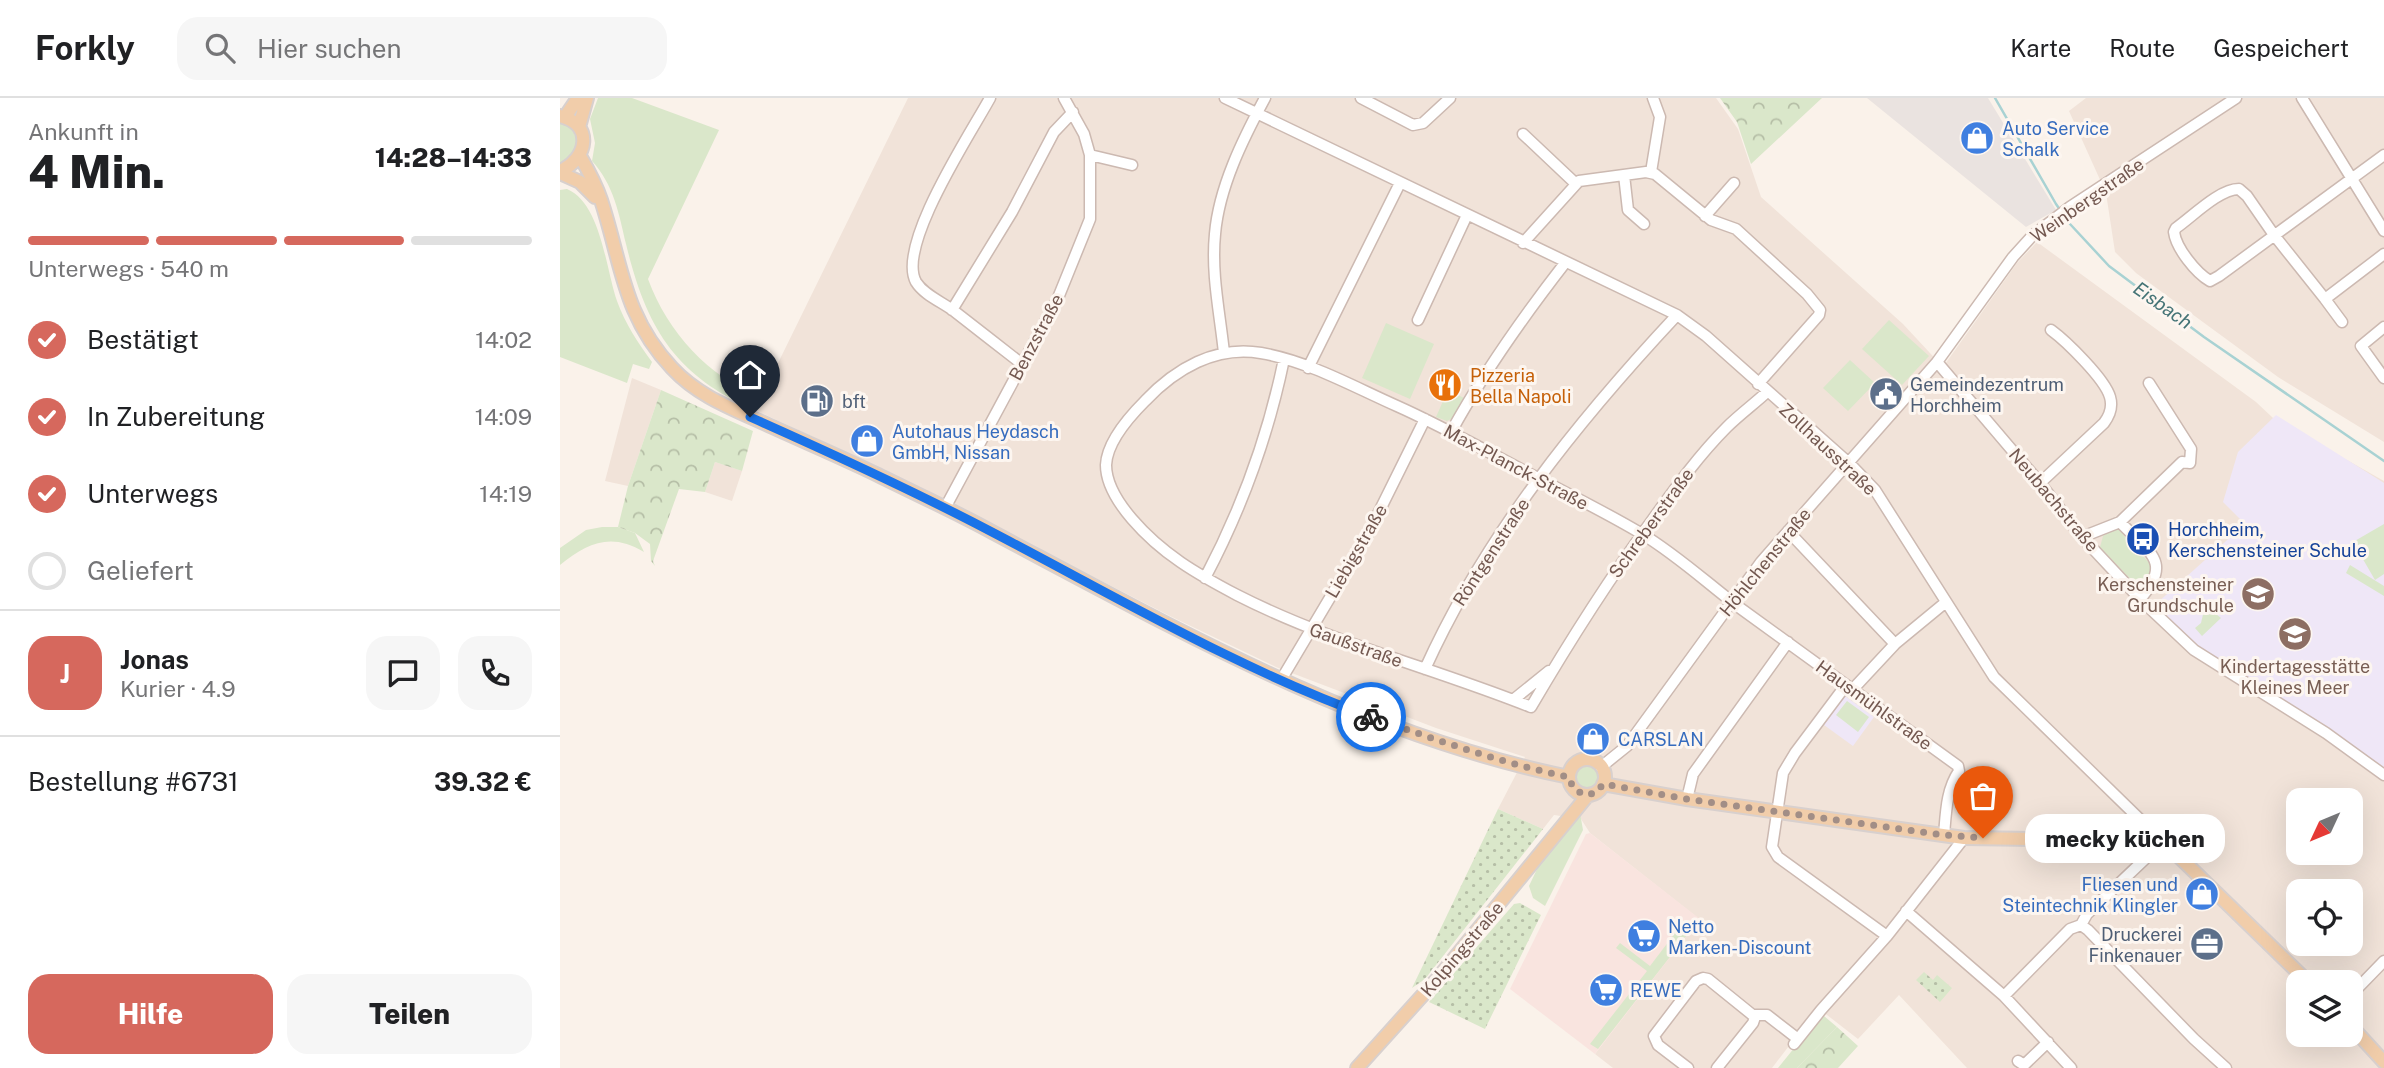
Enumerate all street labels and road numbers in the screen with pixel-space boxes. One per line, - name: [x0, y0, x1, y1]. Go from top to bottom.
- street label: Weinbergstraße: [2026, 153, 2148, 247]
- street label: Benzstraße: [1004, 290, 1068, 384]
- street label: Zollhausstraße: [1775, 399, 1881, 499]
- street label: Max-Planck-Straße: [1440, 420, 1592, 514]
- street label: Neubachstraße: [2005, 444, 2103, 556]
- street label: Schreberstraße: [1604, 464, 1698, 582]
- street label: Röntgenstraße: [1448, 494, 1534, 610]
- street label: Liebigstraße: [1321, 501, 1391, 601]
- street label: Höhlchenstraße: [1715, 504, 1815, 620]
- street label: Gaußstraße: [1307, 618, 1405, 672]
- street label: Hausmühlstraße: [1812, 656, 1936, 754]
- street label: Kolpingstraße: [1416, 897, 1508, 1001]

